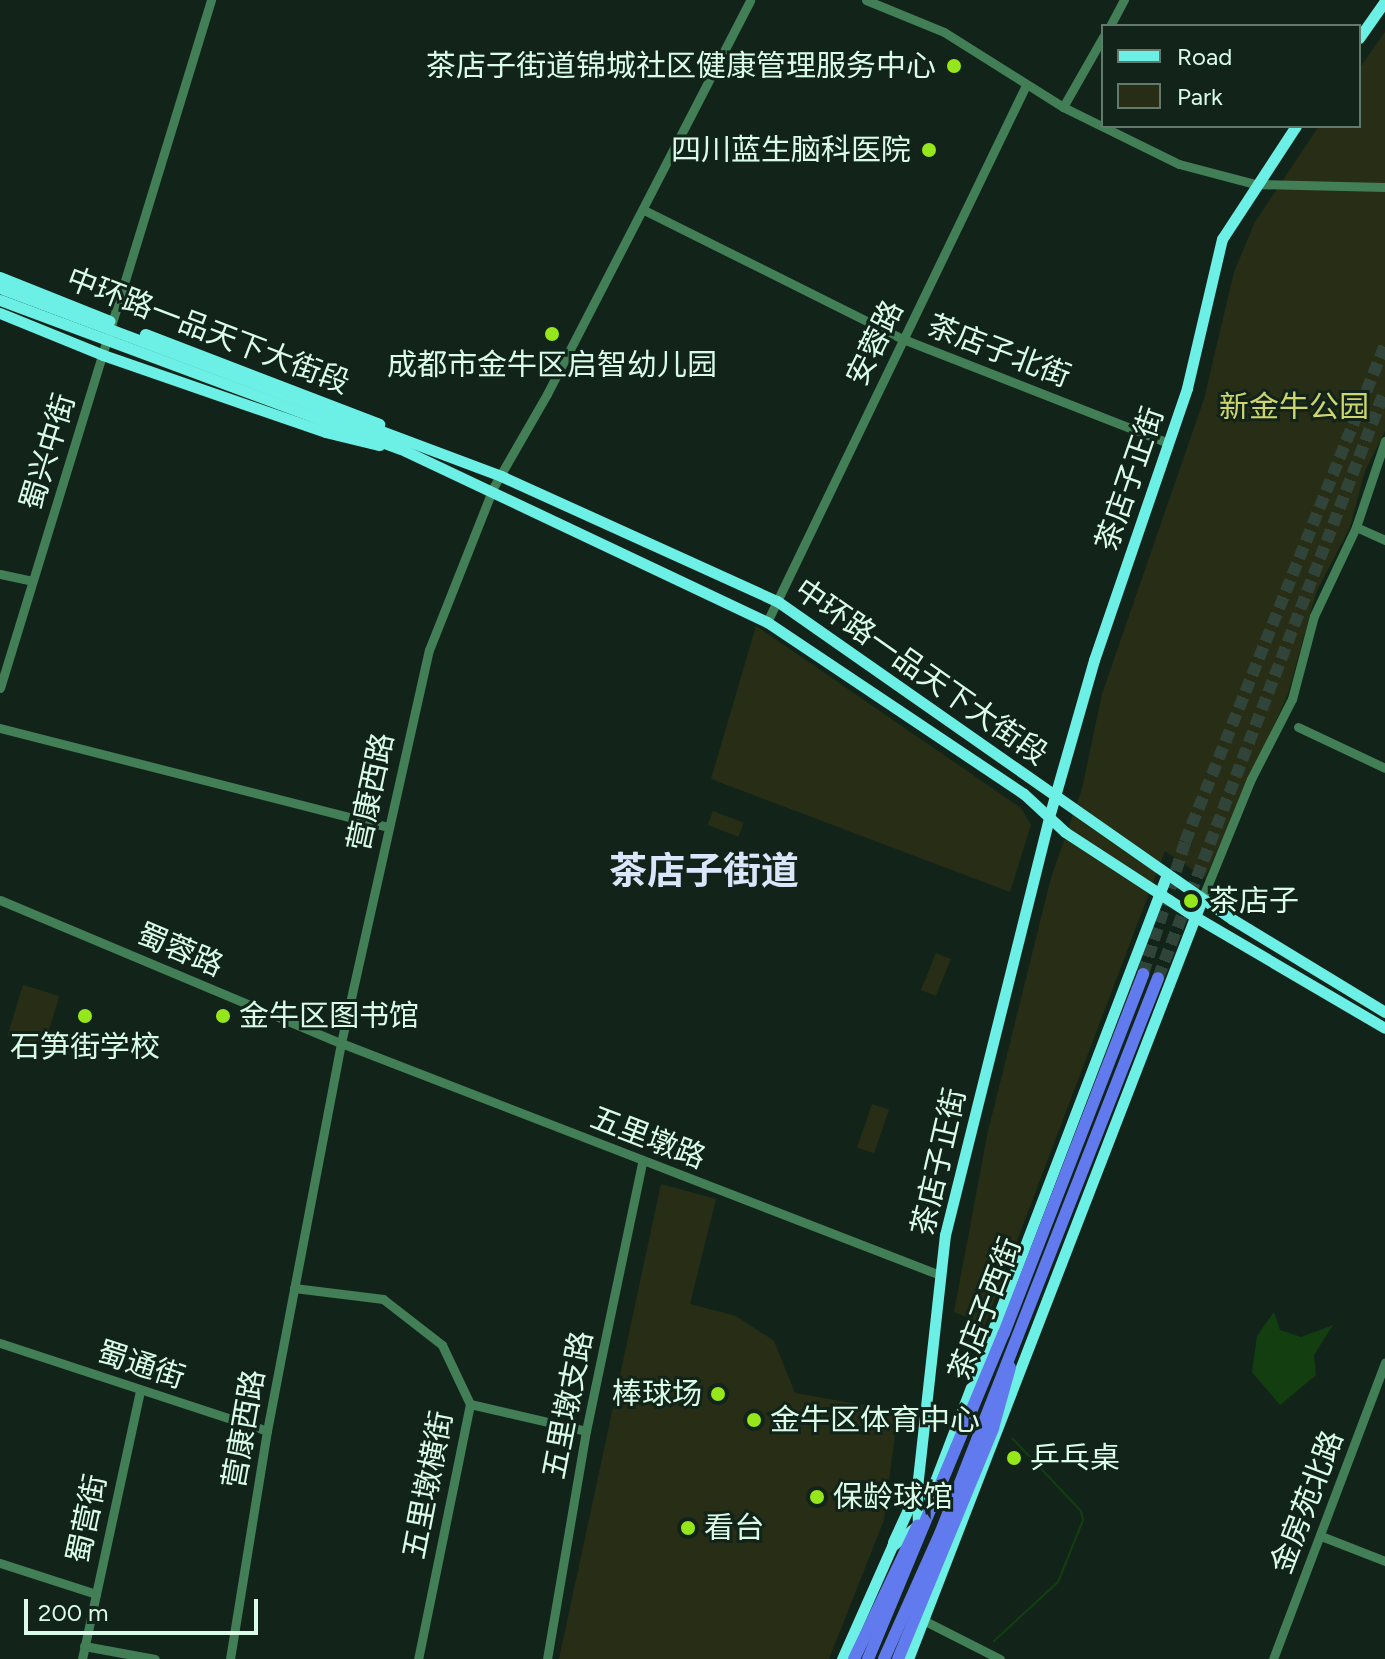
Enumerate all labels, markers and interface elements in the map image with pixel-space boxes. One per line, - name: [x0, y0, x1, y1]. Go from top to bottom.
- legend: [1101, 24, 1361, 128]
- text: Road: [1177, 42, 1232, 71]
- place label: 茶店子街道锦城社区健康管理服务中心: [426, 48, 936, 84]
- marker: 茶店子街道锦城社区健康管理服务中心: [943, 55, 965, 77]
- text: Park: [1177, 82, 1223, 111]
- place label: 四川蓝生脑科医院: [671, 132, 911, 168]
- marker: 四川蓝生脑科医院: [918, 139, 940, 161]
- street label: 中环路一品天下大街段: [62, 260, 354, 402]
- street label: 安蓉路: [839, 295, 911, 391]
- street label: 茶店子北街: [923, 307, 1075, 395]
- marker: 成都市金牛区启智幼儿园: [543, 325, 561, 343]
- place label: 成都市金牛区启智幼儿园: [387, 347, 717, 383]
- street label: 蜀兴中街: [13, 389, 83, 515]
- park label: 新金牛公园: [1219, 389, 1369, 425]
- street label: 茶店子正街: [1089, 402, 1171, 556]
- street label: 中环路一品天下大街段: [788, 571, 1054, 773]
- street label: 营康西路: [341, 730, 401, 854]
- district label: 茶店子街道: [609, 849, 799, 895]
- place label: 茶店子: [1209, 883, 1299, 919]
- marker: 茶店子: [1180, 890, 1202, 912]
- street label: 蜀蓉路: [132, 916, 228, 984]
- place label: 金牛区图书馆: [239, 998, 419, 1034]
- marker: 石笋街学校: [76, 1007, 94, 1025]
- marker: 金牛区图书馆: [214, 1007, 232, 1025]
- place label: 石笋街学校: [10, 1029, 160, 1065]
- street label: 茶店子正街: [905, 1085, 973, 1239]
- street label: 五里墩路: [586, 1100, 710, 1176]
- street label: 茶店子西街: [941, 1233, 1029, 1385]
- street label: 五里墩支路: [536, 1328, 600, 1482]
- street label: 蜀通街: [93, 1334, 189, 1396]
- street label: 营康西路: [216, 1367, 272, 1491]
- place label: 棒球场: [612, 1376, 702, 1412]
- marker: 棒球场: [709, 1385, 727, 1403]
- place label: 金牛区体育中心: [770, 1402, 980, 1438]
- street label: 五里墩横街: [396, 1408, 460, 1562]
- marker: 金牛区体育中心: [745, 1411, 763, 1429]
- street label: 金房苑北路: [1263, 1426, 1351, 1578]
- place label: 乒乓桌: [1030, 1440, 1120, 1476]
- marker: 乒乓桌: [1005, 1449, 1023, 1467]
- street label: 蜀营街: [60, 1471, 114, 1567]
- place label: 保龄球馆: [833, 1479, 953, 1515]
- marker: 保龄球馆: [808, 1488, 826, 1506]
- place label: 看台: [704, 1510, 764, 1546]
- marker: 看台: [679, 1519, 697, 1537]
- scale bar: [28, 1583, 262, 1633]
- text: 200 m: [38, 1598, 109, 1627]

